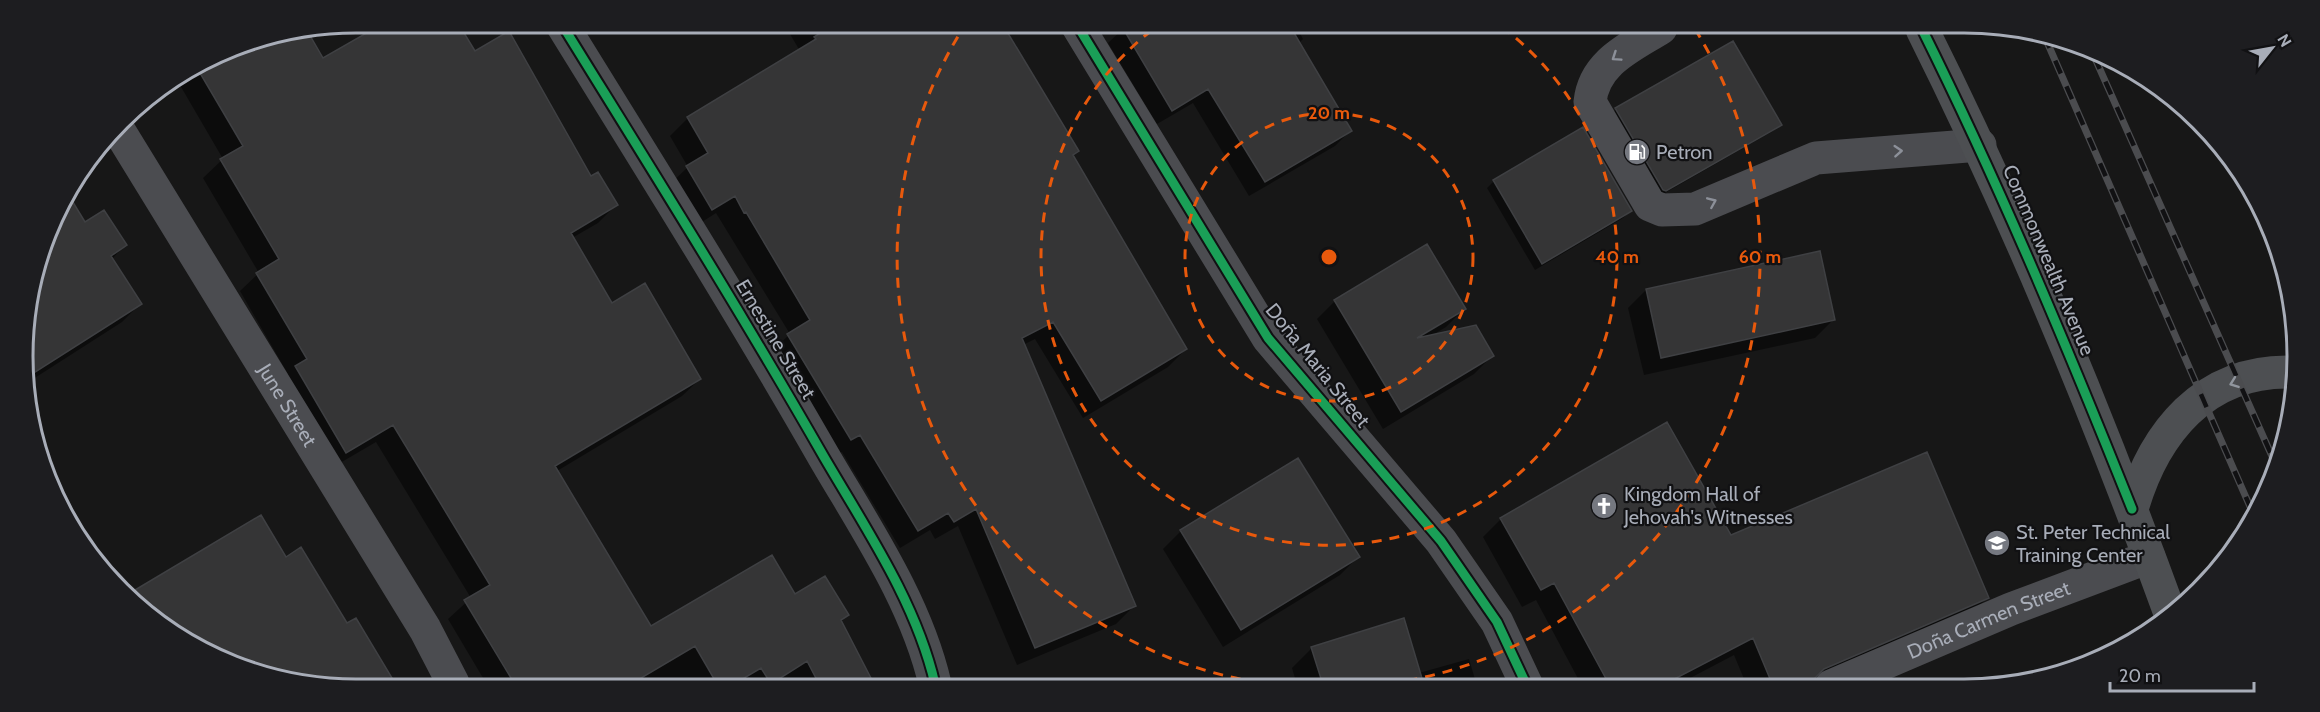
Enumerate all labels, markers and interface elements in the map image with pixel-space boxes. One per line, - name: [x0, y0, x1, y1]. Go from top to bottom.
- north arrow: [2242, 18, 2302, 78]
- text: N: [2273, 31, 2295, 50]
- one-way arrow: [1611, 49, 1622, 60]
- text: 20 m: [1308, 102, 1350, 124]
- fuel station icon: Petron: [1622, 137, 1652, 167]
- place label: Petron: [1656, 140, 1712, 164]
- one-way arrow: [1893, 145, 1902, 158]
- street label: Commonwealth Avenue: [1998, 161, 2100, 359]
- one-way arrow: [1706, 197, 1717, 209]
- text: 40 m: [1595, 246, 1639, 268]
- text: 60 m: [1739, 246, 1781, 268]
- centre of rings: [1319, 247, 1339, 267]
- street label: Ernestine Street: [731, 275, 821, 403]
- street label: Doña Maria Street: [1261, 298, 1375, 432]
- street label: June Street: [253, 358, 322, 451]
- one-way arrow: [2229, 375, 2240, 388]
- place label: Kingdom Hall of Jehovah's Witnesses: [1623, 482, 1793, 529]
- church icon: Kingdom Hall of Jehovah's Witnesses: [1589, 491, 1619, 521]
- place label: St. Peter Technical Training Center: [2016, 520, 2170, 567]
- school or university icon: St. Peter Technical Training Center: [1982, 528, 2012, 558]
- street label: Doña Carmen Street: [1904, 576, 2074, 664]
- scale bar: [2110, 655, 2254, 693]
- text: 20 m: [2119, 665, 2161, 687]

